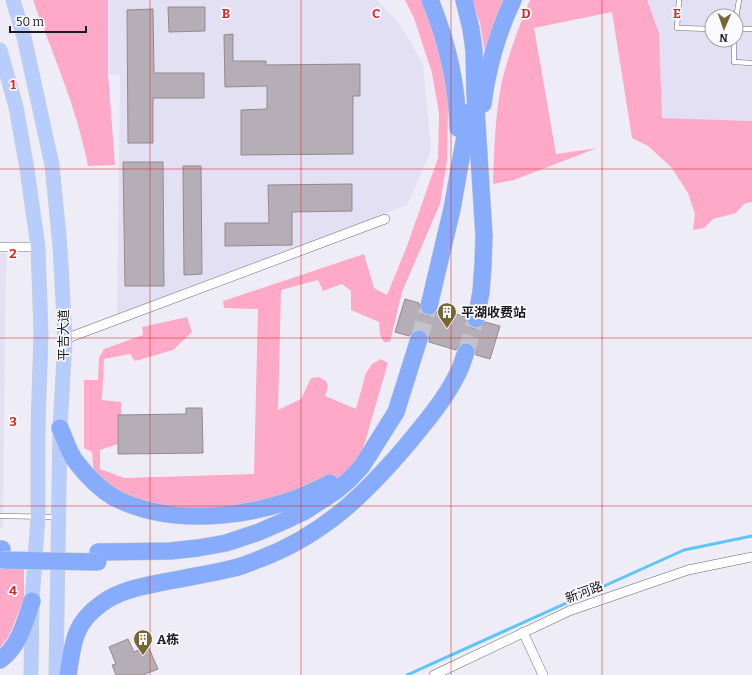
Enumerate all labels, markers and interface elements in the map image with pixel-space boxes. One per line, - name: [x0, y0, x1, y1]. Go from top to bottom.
- text: B: [222, 6, 230, 21]
- text: C: [372, 6, 380, 21]
- text: D: [521, 6, 531, 21]
- text: E: [673, 6, 681, 21]
- scale bar: [10, 8, 86, 34]
- north arrow: [704, 8, 744, 48]
- text: 50 m: [16, 15, 45, 29]
- text: N: [719, 31, 728, 44]
- text: 1: [10, 77, 16, 92]
- text: 2: [9, 246, 17, 261]
- building icon: 平湖收费站: [436, 301, 458, 329]
- place label: 平湖收费站: [461, 305, 526, 320]
- street label: 平吉大道: [56, 309, 71, 361]
- text: 3: [9, 414, 17, 429]
- street label: 新河路: [563, 578, 605, 606]
- text: 4: [9, 583, 17, 598]
- building icon: A栋: [132, 628, 154, 656]
- place label: A栋: [157, 632, 179, 647]

